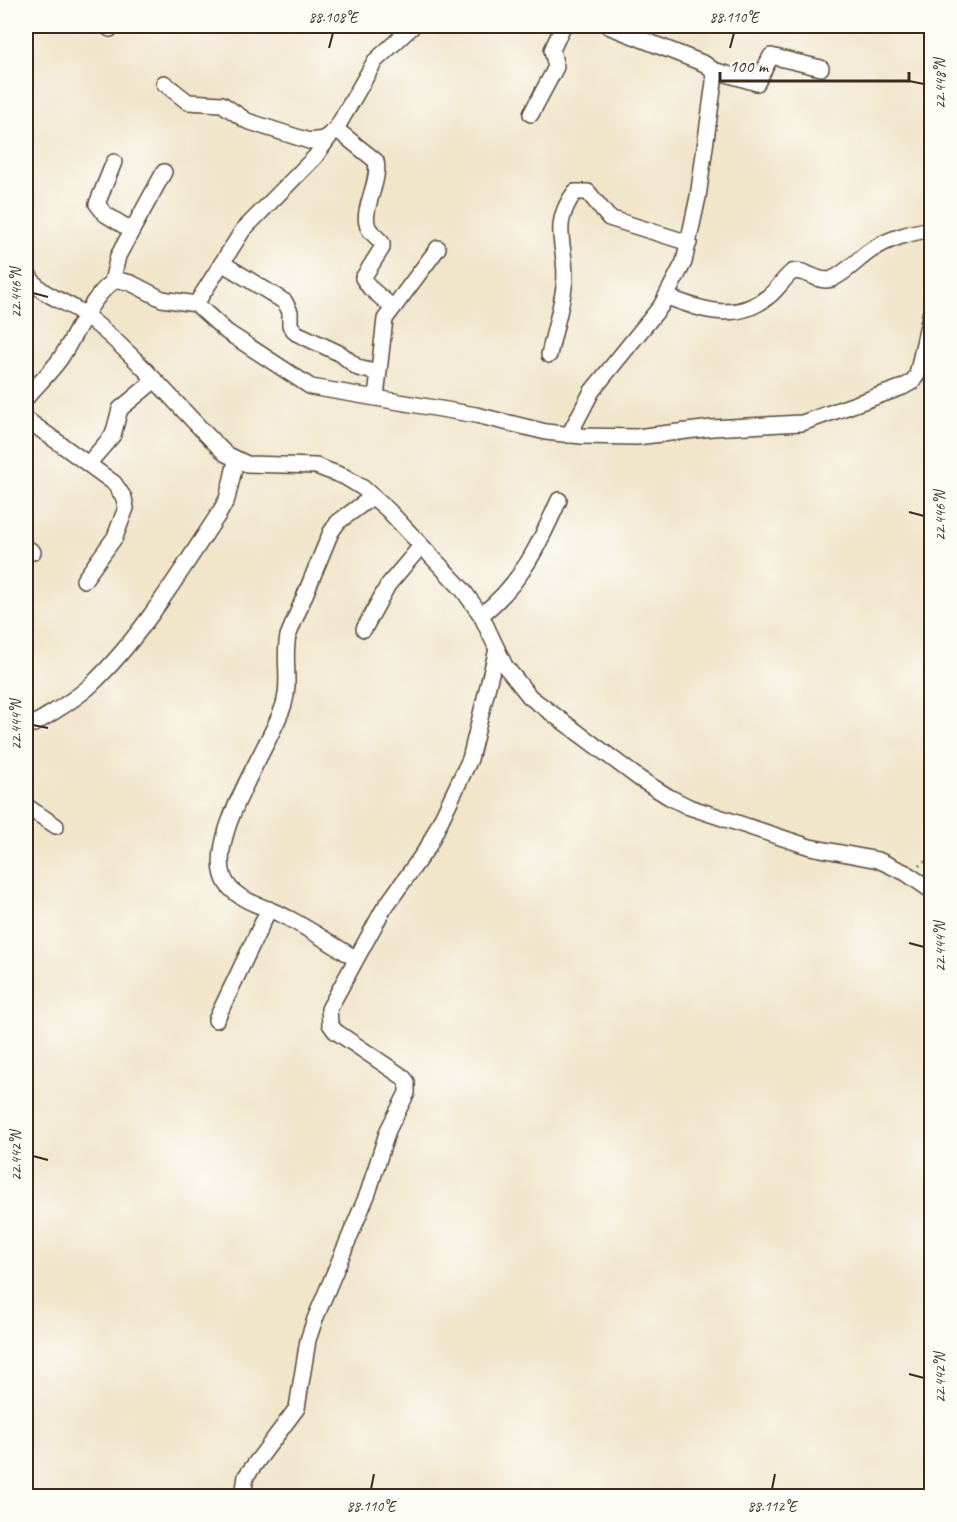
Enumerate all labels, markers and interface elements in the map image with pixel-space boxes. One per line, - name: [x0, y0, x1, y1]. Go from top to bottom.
- text: 88.108°E: [309, 8, 360, 27]
- text: 88.110°E: [710, 8, 761, 27]
- scale bar: [720, 45, 909, 83]
- text: 100 m: [729, 55, 770, 77]
- text: 22.448°N: [931, 56, 950, 109]
- text: 22.446°N: [7, 265, 26, 318]
- text: 22.446°N: [931, 488, 950, 541]
- text: 22.444°N: [7, 697, 26, 750]
- text: 22.444°N: [931, 919, 950, 972]
- text: 22.442°N: [7, 1128, 26, 1181]
- text: 22.442°N: [931, 1350, 950, 1403]
- text: 88.110°E: [347, 1497, 398, 1516]
- text: 88.112°E: [748, 1497, 799, 1516]

